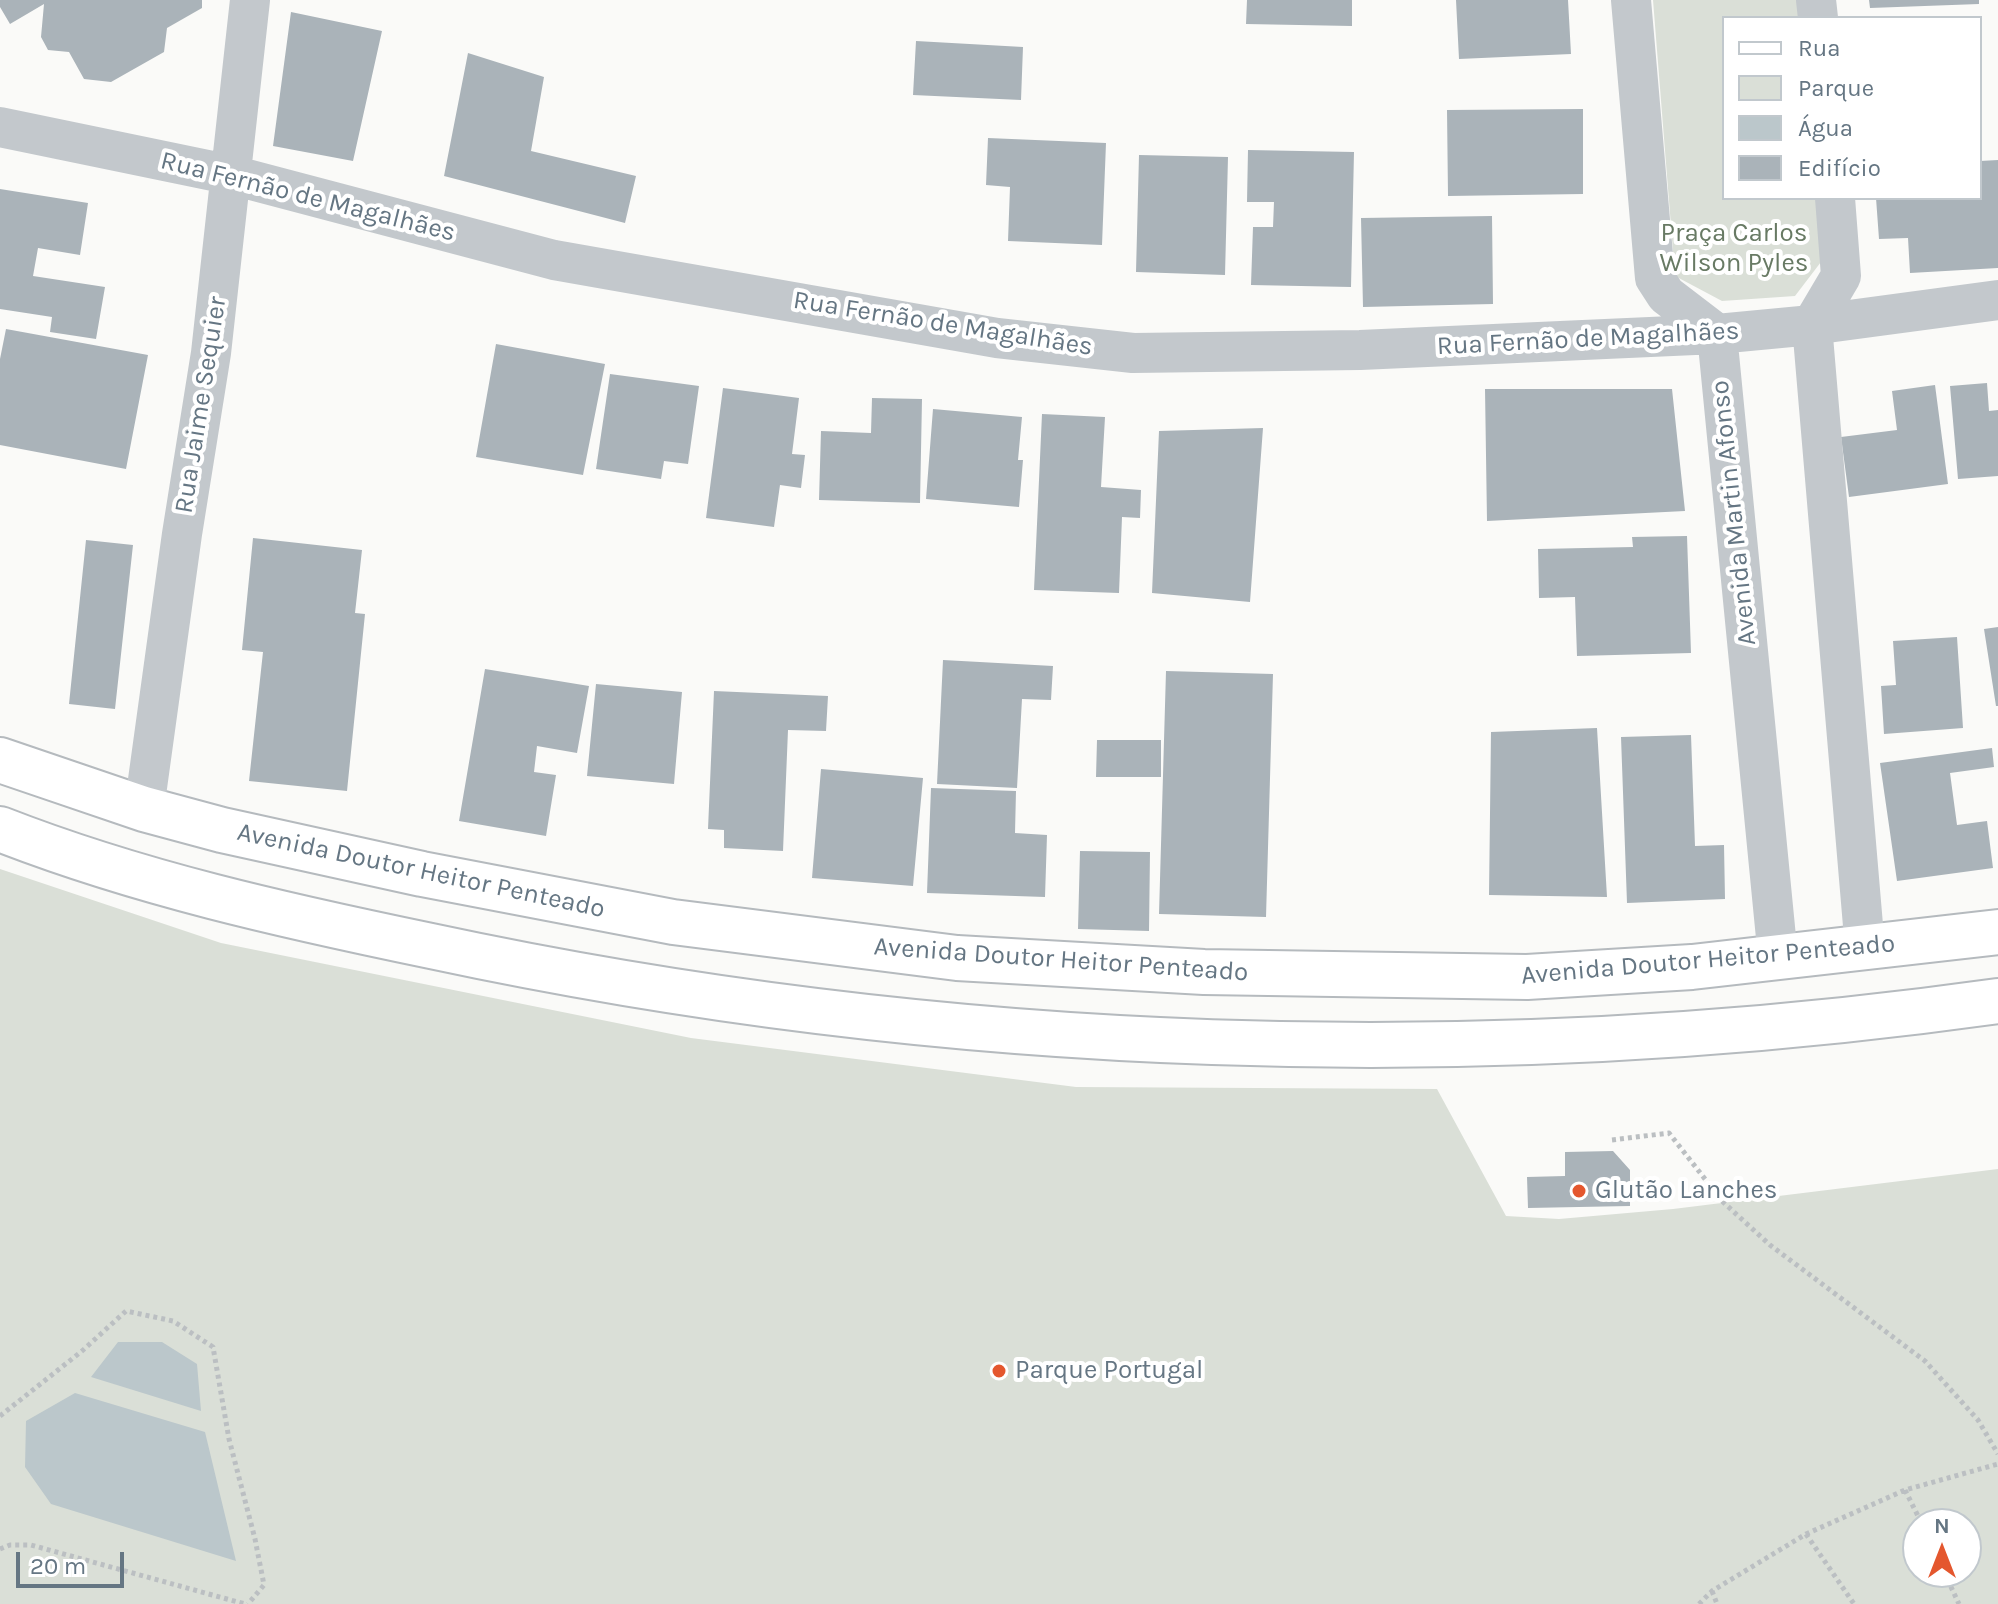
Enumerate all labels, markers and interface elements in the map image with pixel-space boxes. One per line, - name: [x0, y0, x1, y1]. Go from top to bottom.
- legend: [1722, 16, 1982, 200]
- text: Rua: [1798, 34, 1840, 62]
- text: Parque: [1798, 74, 1874, 102]
- text: Água: [1798, 114, 1853, 142]
- street label: Rua Fernão de Magalhães: [157, 145, 459, 249]
- text: Edifício: [1798, 154, 1881, 182]
- park label: Praça Carlos Wilson Pyles: [1660, 218, 1808, 280]
- street label: Rua Fernão de Magalhães: [791, 285, 1095, 363]
- street label: Rua Jaime Sequier: [168, 294, 234, 516]
- street label: Rua Fernão de Magalhães: [1436, 315, 1740, 363]
- street label: Avenida Martin Afonso: [1705, 379, 1763, 647]
- street label: Avenida Doutor Heitor Penteado: [234, 817, 608, 925]
- street label: Avenida Doutor Heitor Penteado: [1520, 928, 1896, 992]
- street label: Avenida Doutor Heitor Penteado: [873, 931, 1249, 989]
- place label: Glutão Lanches: [1595, 1175, 1778, 1207]
- marker: Glutão Lanches: [1570, 1182, 1588, 1200]
- place label: Parque Portugal: [1015, 1355, 1203, 1387]
- marker: Parque Portugal: [990, 1362, 1008, 1380]
- north arrow: [1902, 1508, 1982, 1588]
- text: N: [1934, 1513, 1950, 1539]
- scale bar: [20, 1536, 128, 1586]
- text: 20 m: [30, 1552, 86, 1580]

